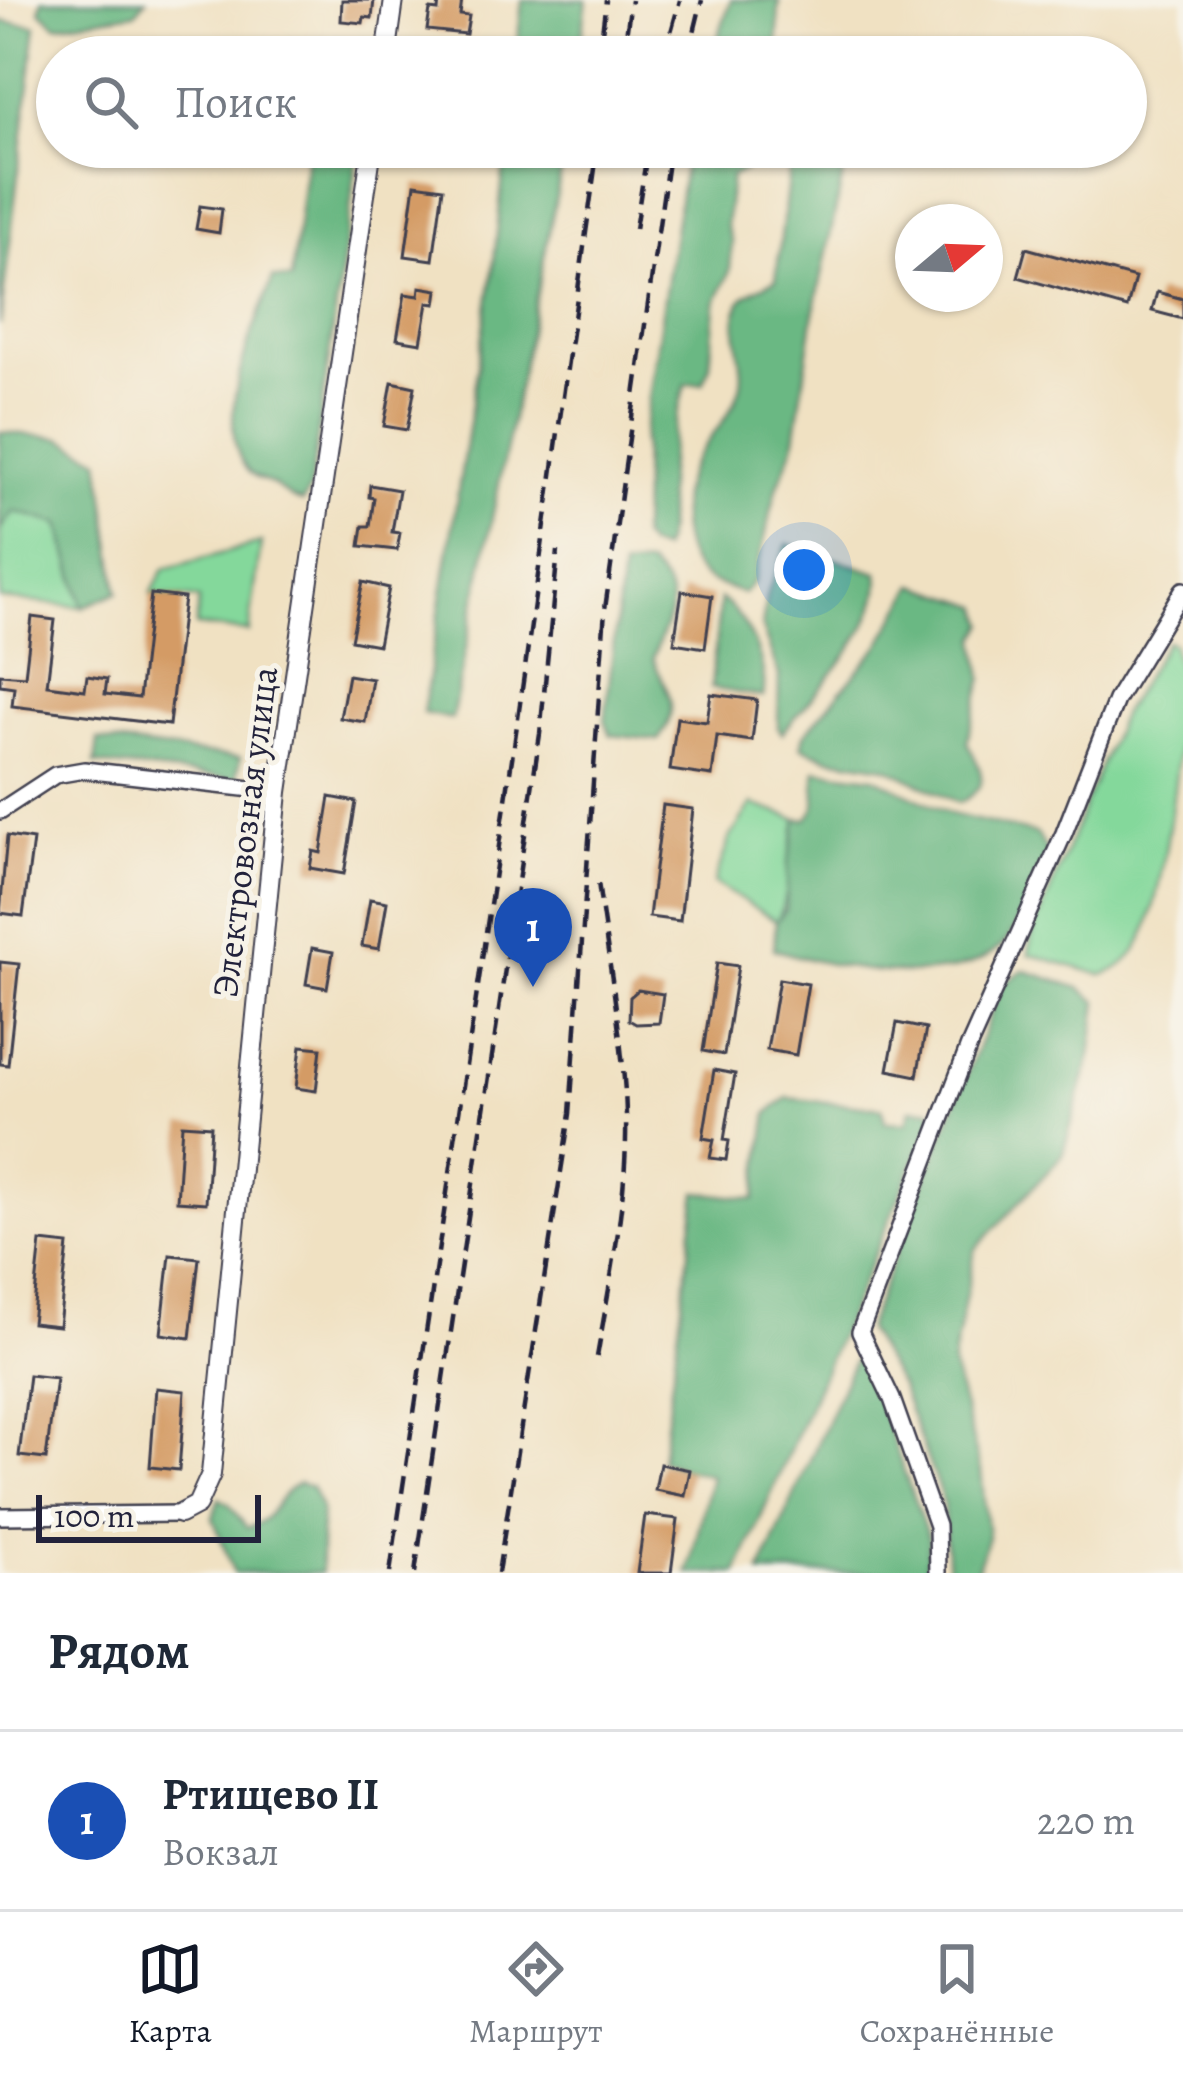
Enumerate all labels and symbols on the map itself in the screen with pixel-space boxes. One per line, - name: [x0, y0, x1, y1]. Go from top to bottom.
- north arrow: [895, 204, 1003, 312]
- your location: [774, 540, 834, 600]
- street label: Электровозная улица: [200, 663, 289, 1000]
- pin: 1: [494, 888, 572, 987]
- scale bar: [36, 1489, 261, 1542]

